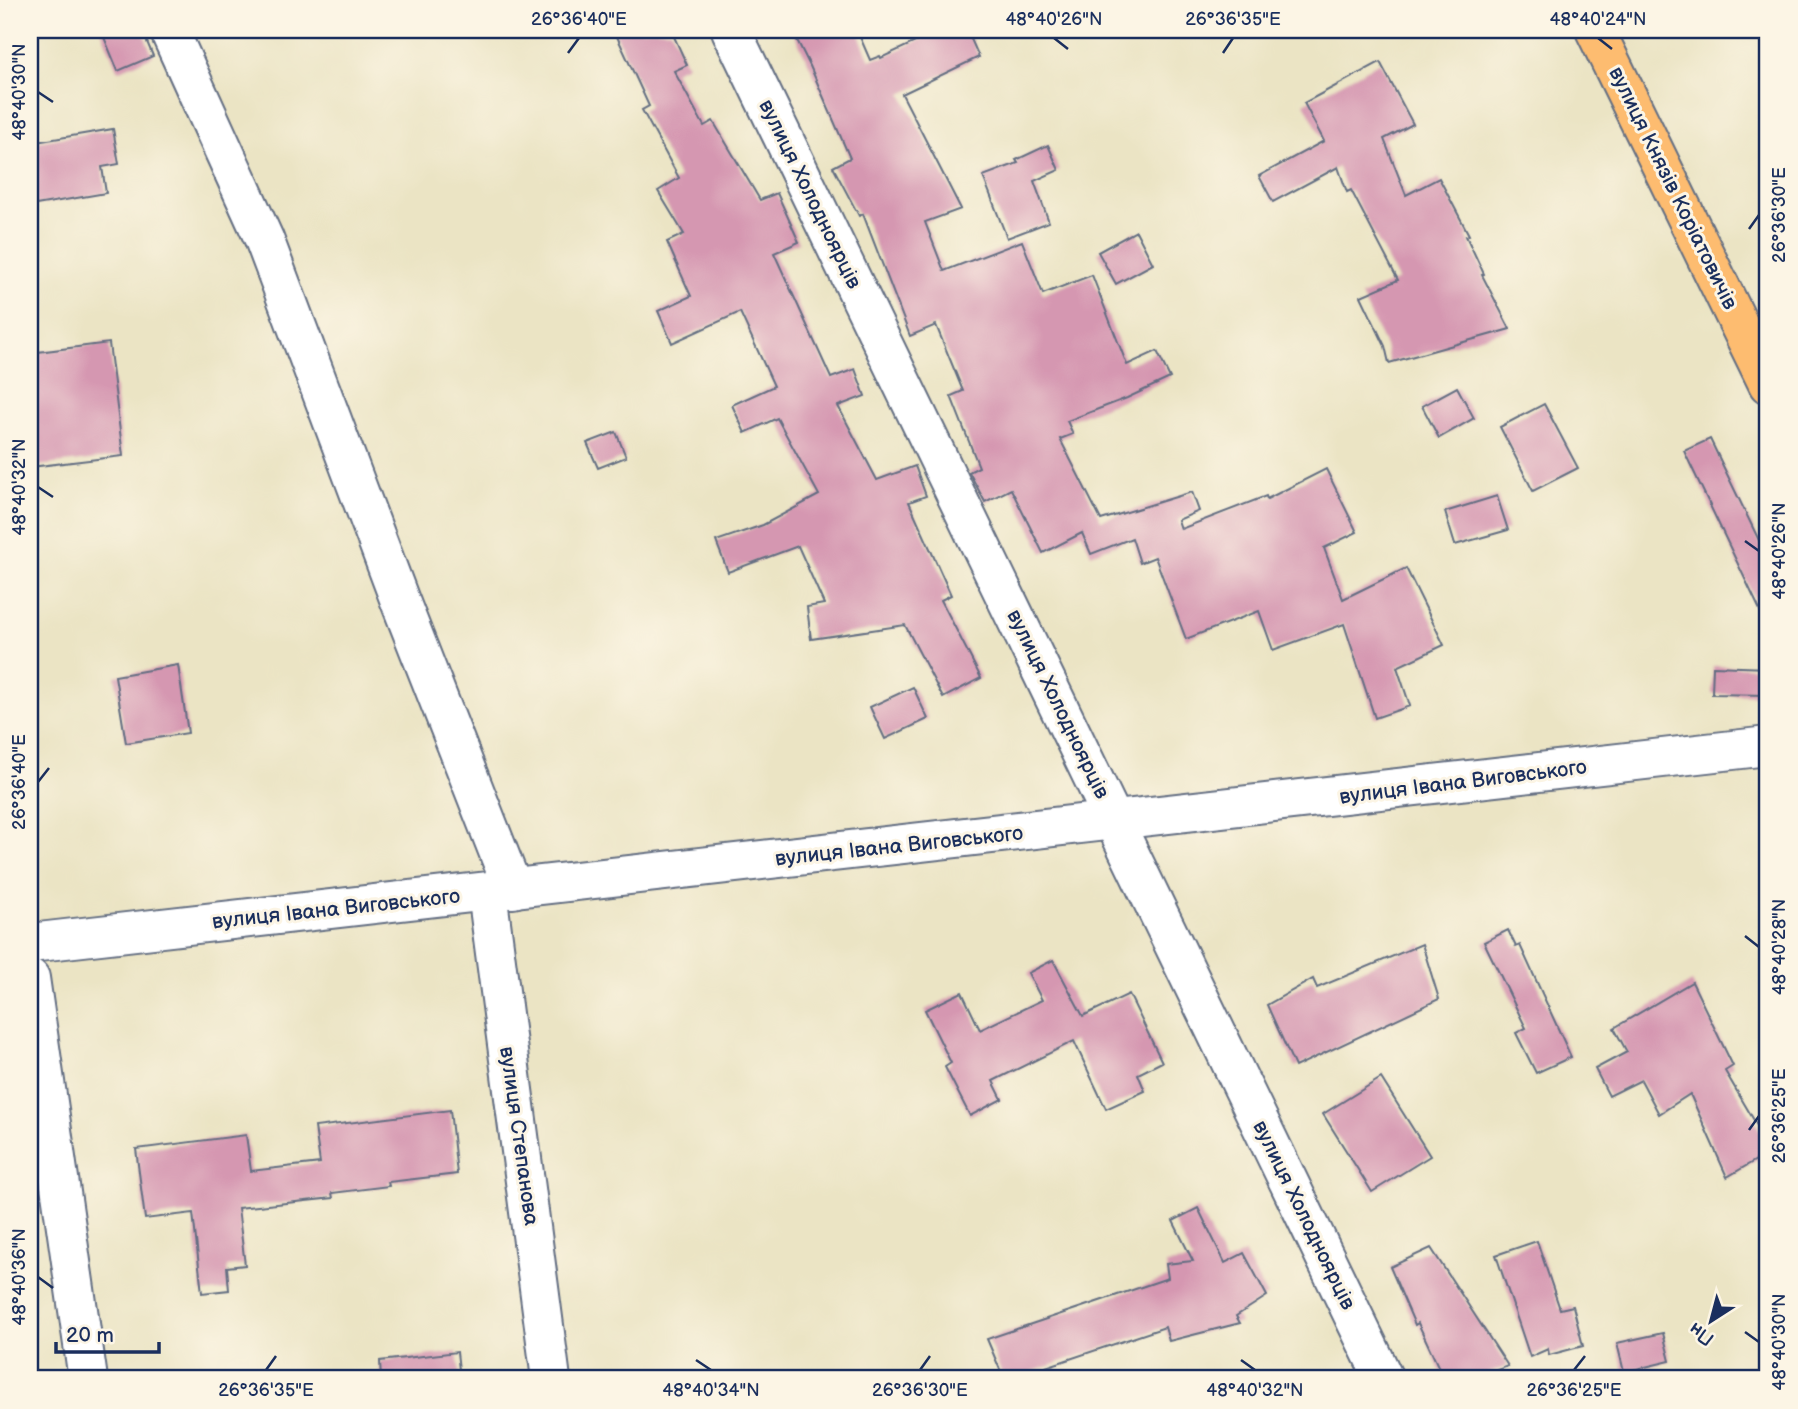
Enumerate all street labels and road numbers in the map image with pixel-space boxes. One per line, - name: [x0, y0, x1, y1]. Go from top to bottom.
- street label: вулиця Князів Коріатовичів: [1603, 63, 1743, 313]
- street label: вулиця Холодноярців: [753, 95, 867, 293]
- street label: вулиця Холодноярців: [1001, 605, 1115, 803]
- street label: вулиця Івана Виговського: [1338, 754, 1588, 810]
- street label: вулиця Івана Виговського: [774, 821, 1024, 871]
- street label: вулиця Івана Виговського: [211, 884, 461, 934]
- street label: вулиця Степанова: [494, 1045, 544, 1228]
- street label: вулиця Холодноярців: [1247, 1116, 1361, 1314]

